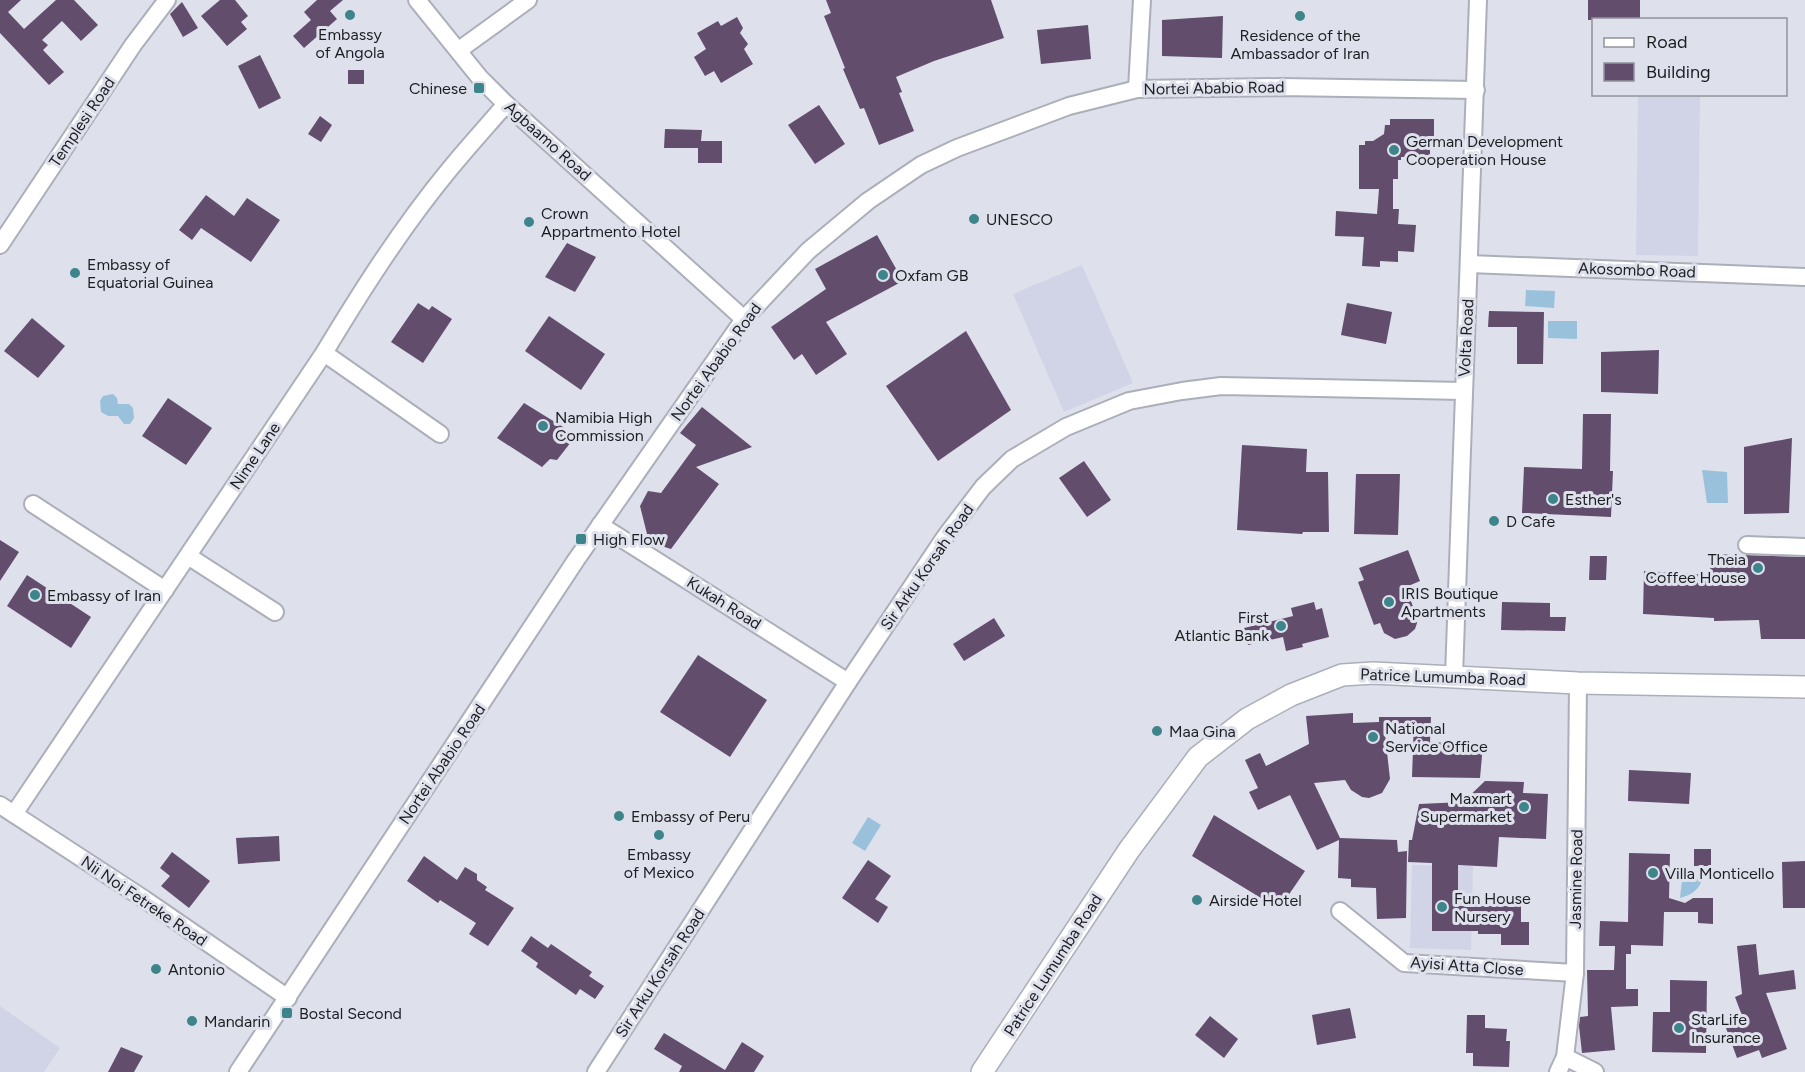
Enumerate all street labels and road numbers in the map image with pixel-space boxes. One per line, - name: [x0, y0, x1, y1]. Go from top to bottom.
- street label: Templesi Road: [45, 74, 119, 170]
- street label: Nortei Ababio Road: [1143, 77, 1285, 99]
- street label: Agbaamo Road: [501, 97, 595, 185]
- street label: Akosombo Road: [1578, 258, 1696, 282]
- street label: Volta Road: [1454, 298, 1478, 378]
- street label: Nortei Ababio Road: [667, 299, 765, 425]
- street label: Nime Lane: [226, 419, 284, 493]
- street label: Sir Arku Korsah Road: [876, 500, 978, 634]
- street label: Kukah Road: [683, 573, 765, 633]
- street label: Patrice Lumumba Road: [1360, 665, 1526, 689]
- street label: Nortei Ababio Road: [395, 700, 489, 828]
- street label: Jasmine Road: [1566, 829, 1586, 929]
- street label: Nii Noi Fetreke Road: [77, 852, 211, 950]
- street label: Patrice Lumumba Road: [1000, 890, 1106, 1040]
- street label: Sir Arku Korsah Road: [611, 905, 709, 1041]
- street label: Ayisi Atta Close: [1410, 953, 1524, 979]

